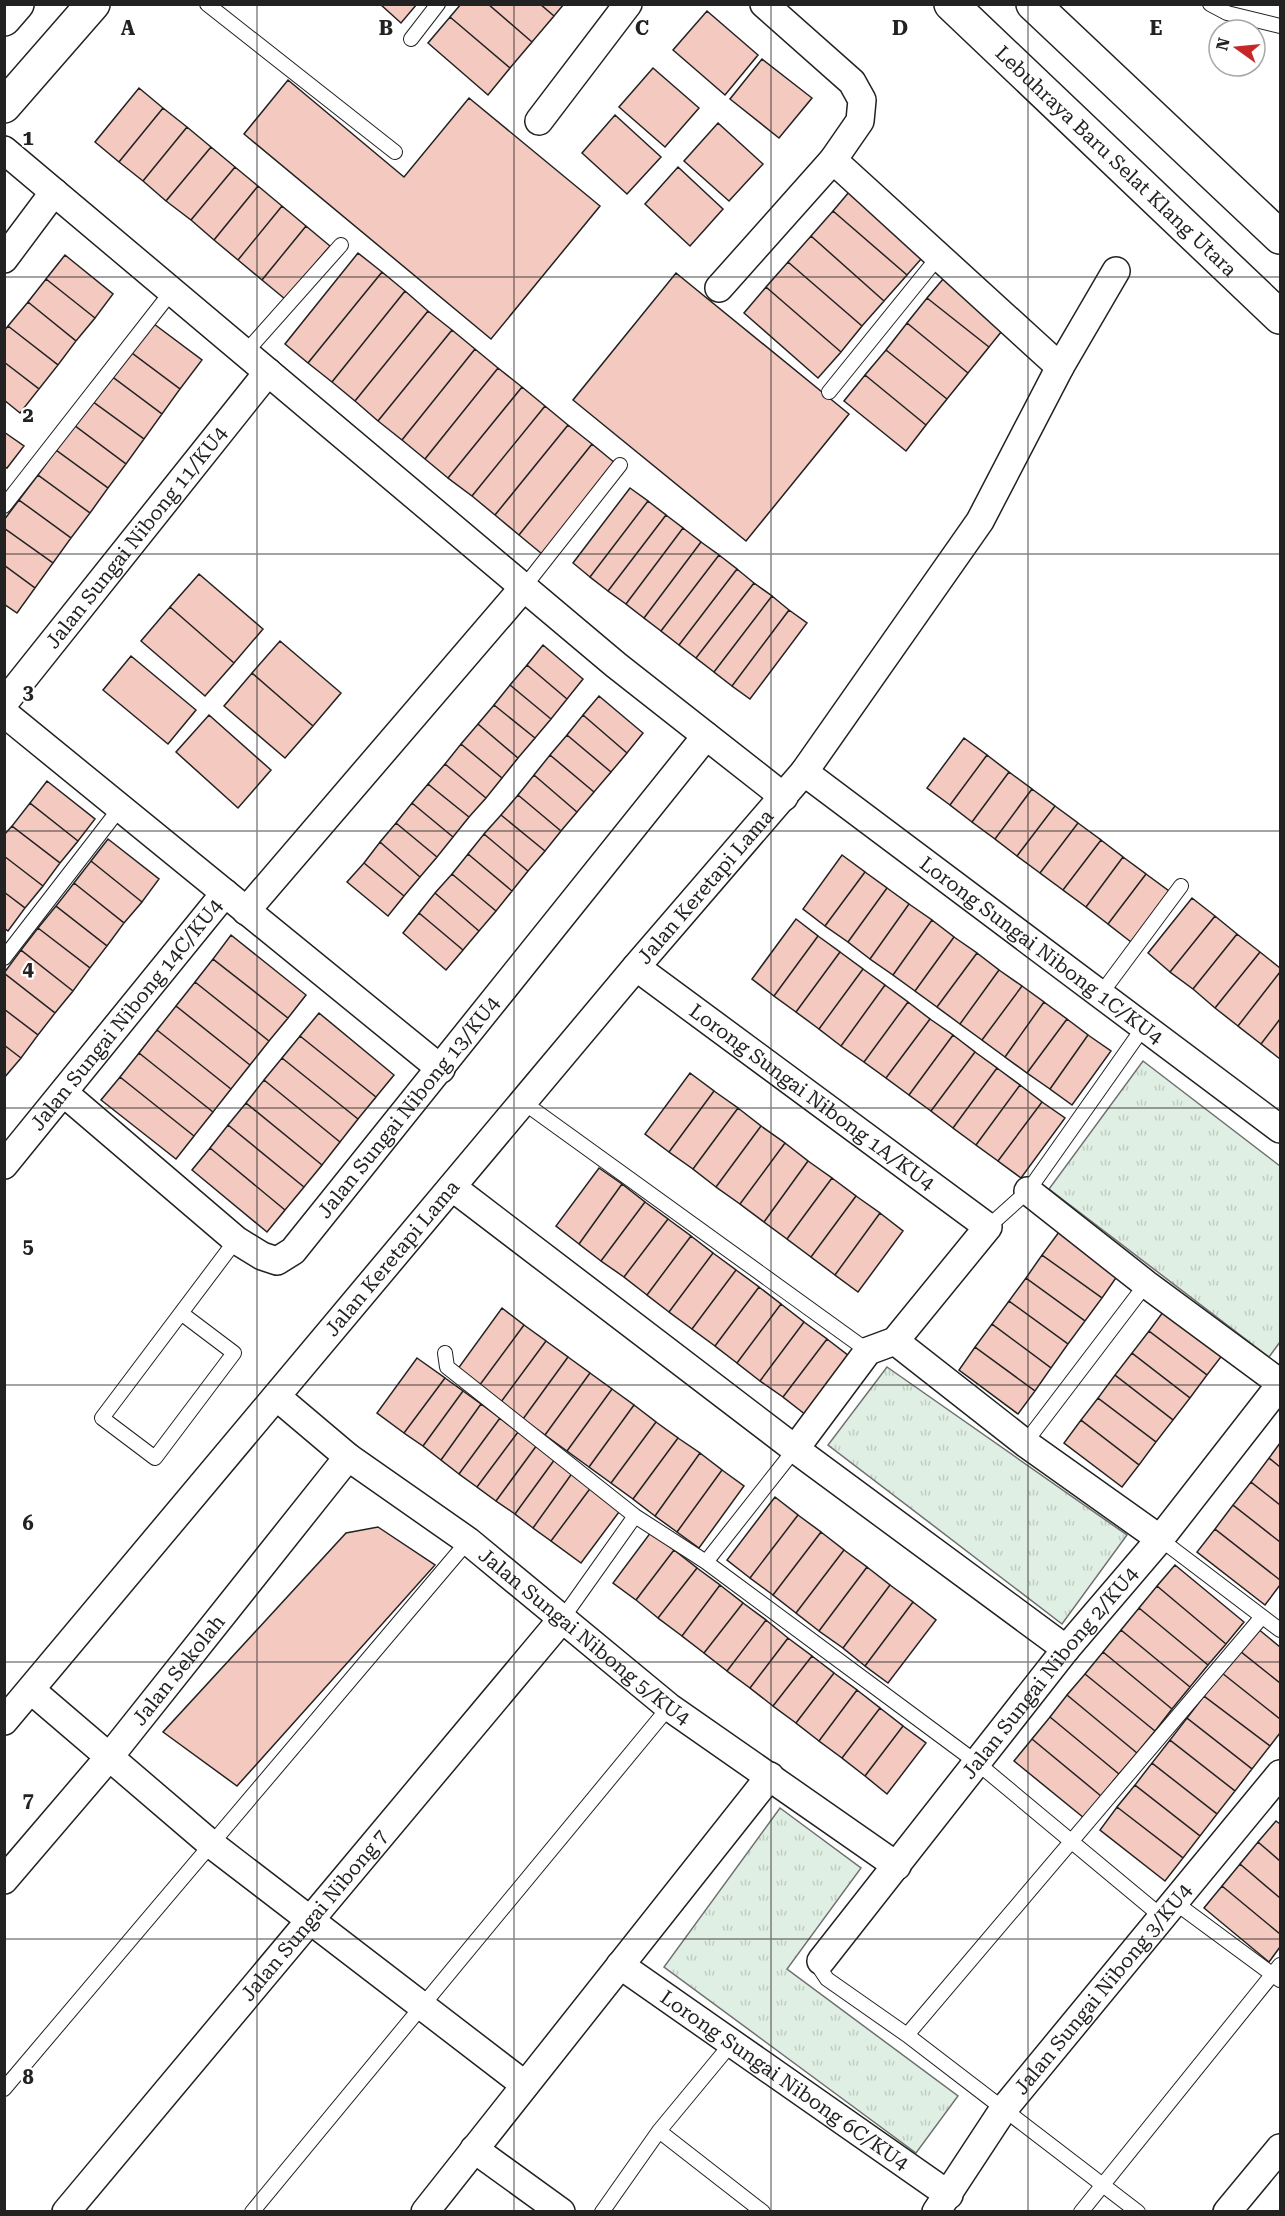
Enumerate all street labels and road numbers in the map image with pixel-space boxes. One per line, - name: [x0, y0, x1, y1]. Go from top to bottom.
- street label: Lebuhraya Baru Selat Klang Utara: [991, 41, 1242, 282]
- street label: Jalan Sungai Nibong 11/KU4: [40, 421, 233, 653]
- street label: Jalan Keretapi Lama: [632, 804, 778, 969]
- street label: Lorong Sungai Nibong 1C/KU4: [915, 851, 1169, 1050]
- street label: Jalan Sungai Nibong 14C/KU4: [25, 894, 227, 1136]
- street label: Jalan Sungai Nibong 13/KU4: [312, 991, 505, 1223]
- street label: Lorong Sungai Nibong 1A/KU4: [685, 999, 940, 1196]
- street label: Jalan Keretapi Lama: [320, 1175, 464, 1341]
- street label: Jalan Sungai Nibong 5/KU4: [474, 1543, 695, 1730]
- street label: Jalan Sungai Nibong 2/KU4: [957, 1561, 1144, 1784]
- street label: Jalan Sekolah: [127, 1610, 230, 1730]
- street label: Jalan Sungai Nibong 7: [236, 1825, 393, 2006]
- street label: Jalan Sungai Nibong 3/KU4: [1009, 1878, 1197, 2099]
- street label: Lorong Sungai Nibong 6C/KU4: [656, 1985, 914, 2176]

